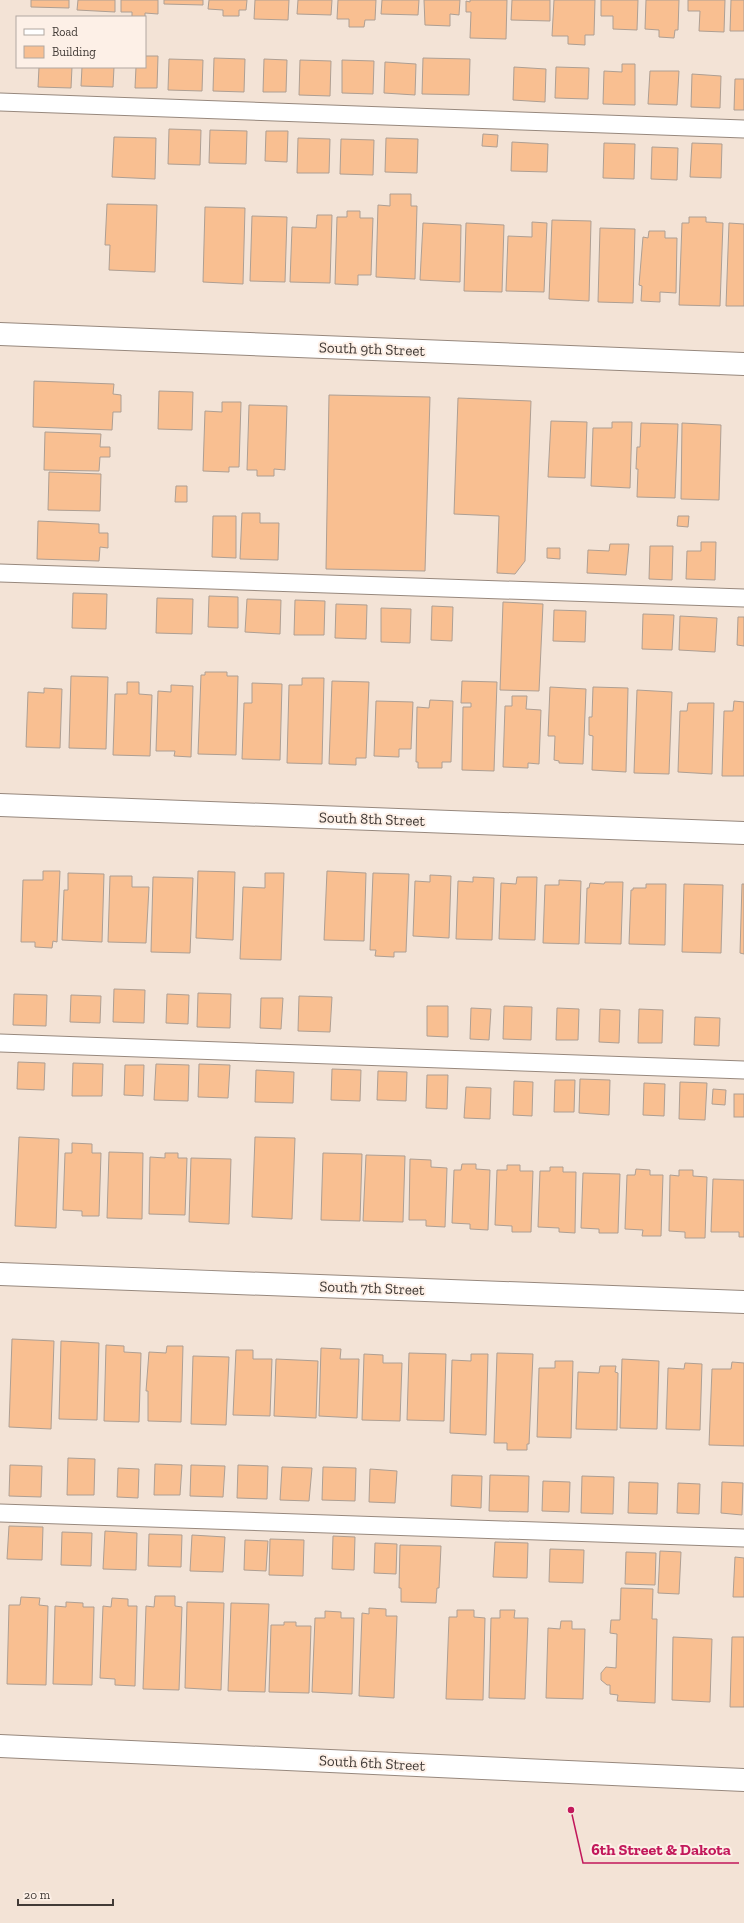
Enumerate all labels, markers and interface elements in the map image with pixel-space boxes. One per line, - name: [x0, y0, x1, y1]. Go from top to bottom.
- legend: [16, 16, 146, 68]
- text: Road: [52, 25, 78, 39]
- text: Building: [52, 45, 96, 59]
- street label: South 9th Street: [319, 338, 426, 360]
- street label: South 8th Street: [319, 808, 426, 830]
- street label: South 7th Street: [319, 1277, 425, 1299]
- street label: South 6th Street: [319, 1751, 426, 1775]
- callout: 6th Street & Dakota: [583, 1835, 739, 1863]
- text: 6th Street & Dakota: [591, 1840, 731, 1859]
- scale bar: [18, 1881, 113, 1907]
- text: 20 m: [24, 1888, 51, 1902]

